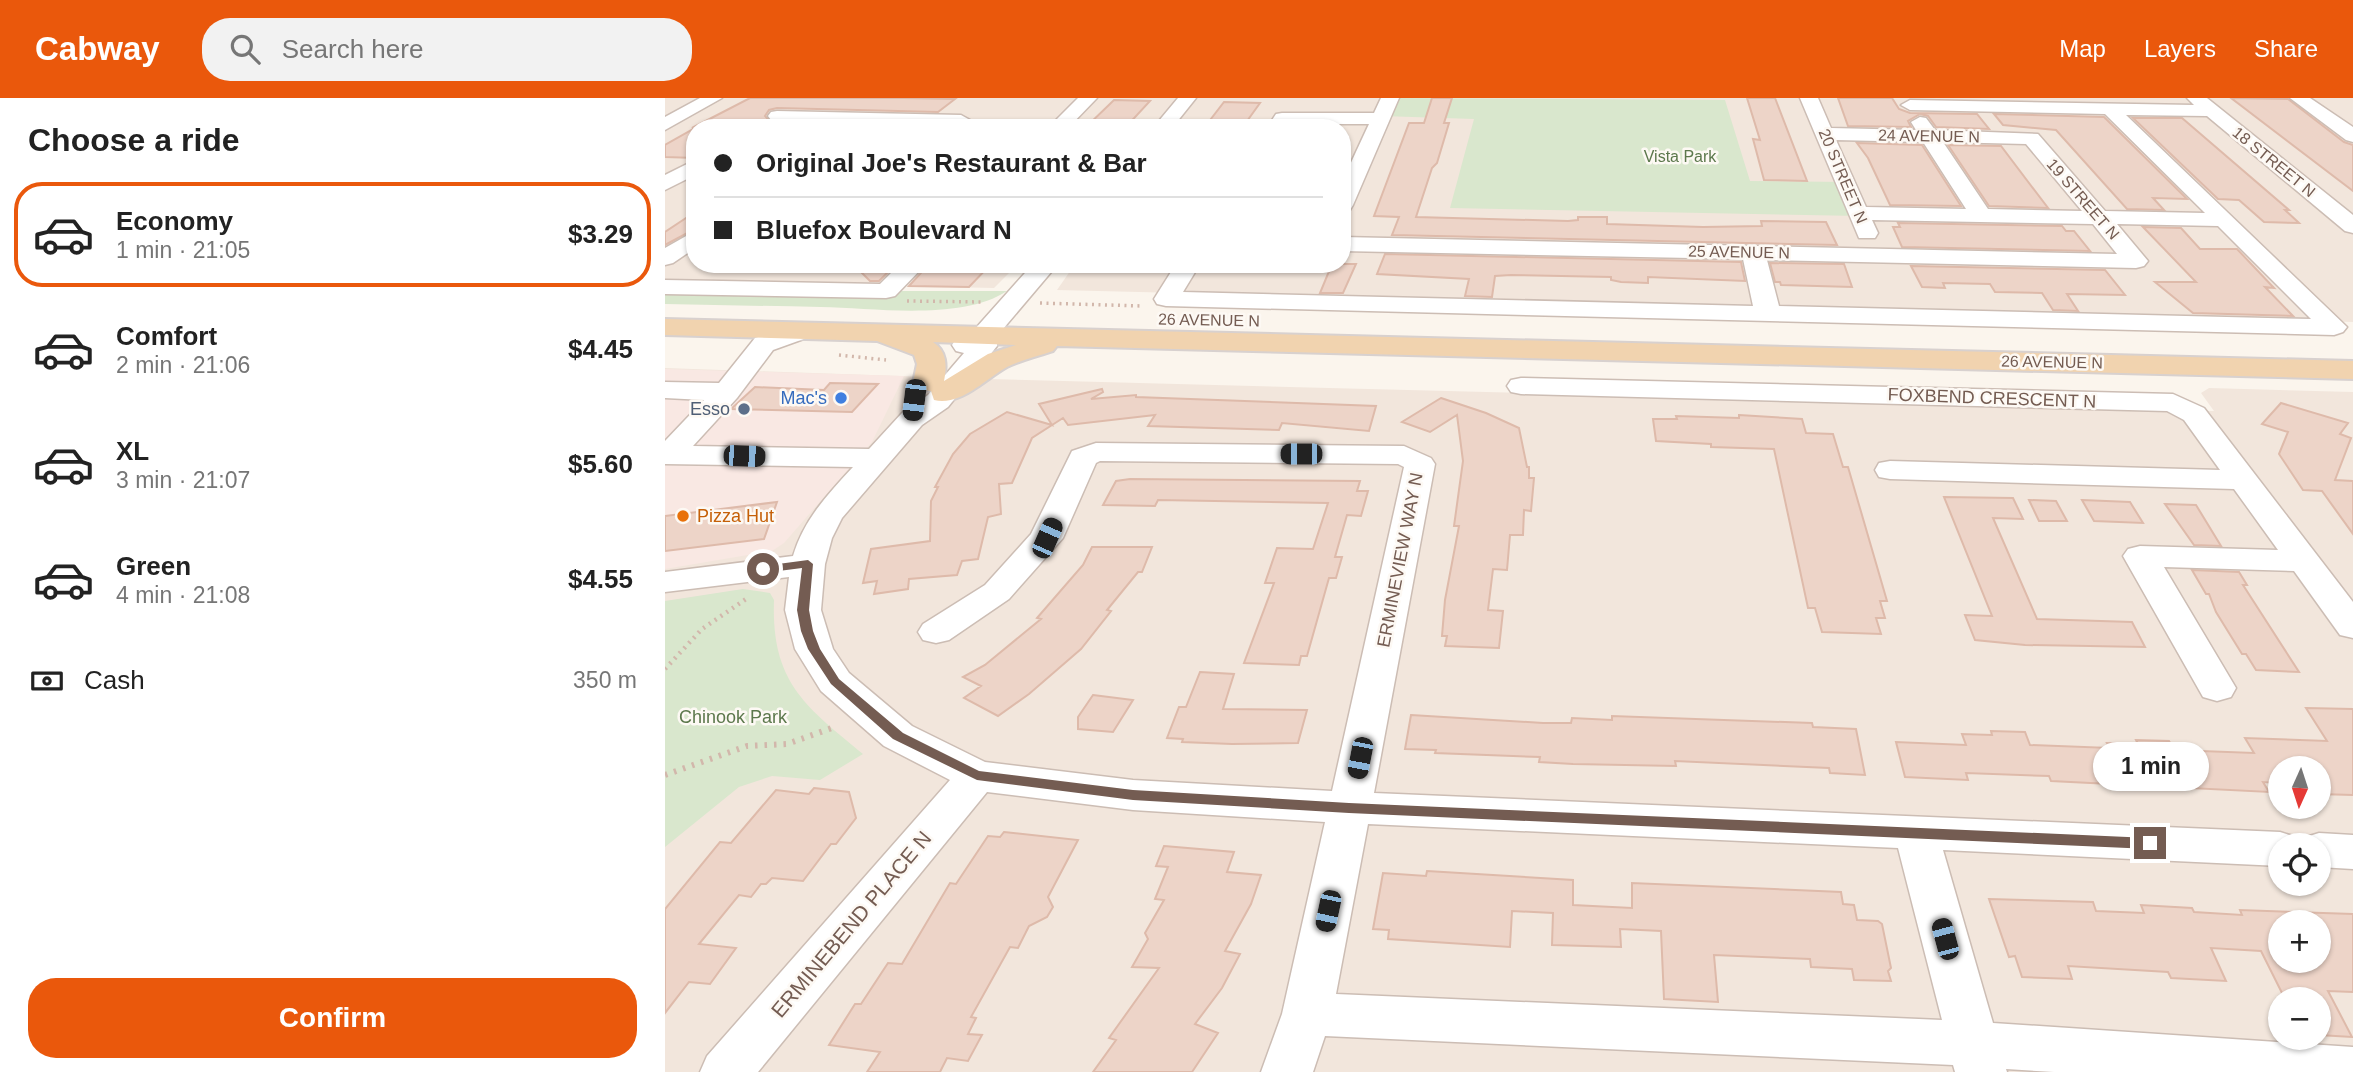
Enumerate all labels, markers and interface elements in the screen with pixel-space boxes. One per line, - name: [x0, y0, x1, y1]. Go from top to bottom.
- search box: [202, 18, 692, 81]
- text: Cabway: [35, 30, 160, 67]
- icon: search: [226, 30, 264, 68]
- text: Search here: [282, 34, 423, 64]
- text: Map: [2059, 35, 2106, 62]
- text: Layers: [2144, 35, 2216, 62]
- text: Share: [2254, 35, 2318, 62]
- text: Choose a ride: [28, 122, 240, 158]
- street label: 18 STREET N: [2229, 124, 2319, 200]
- street label: 20 STREET N: [1815, 126, 1871, 226]
- street label: 24 AVENUE N: [1878, 127, 1980, 145]
- text: Original Joe's Restaurant & Bar: [756, 148, 1147, 178]
- park label: Vista Park: [1644, 148, 1717, 165]
- street label: 19 STREET N: [2043, 155, 2123, 243]
- icon: car: [32, 203, 95, 266]
- text: Economy: [116, 206, 233, 236]
- text: Bluefox Boulevard N: [756, 215, 1012, 245]
- text: $3.29: [568, 219, 633, 249]
- text: 1 min · 21:05: [116, 237, 250, 263]
- street label: 25 AVENUE N: [1688, 243, 1790, 261]
- street label: 26 AVENUE N: [1158, 311, 1260, 329]
- icon: car: [32, 318, 95, 381]
- text: Comfort: [116, 321, 217, 351]
- text: $4.45: [568, 334, 633, 364]
- text: 2 min · 21:06: [116, 352, 250, 378]
- street label: 26 AVENUE N: [2001, 353, 2103, 371]
- car: [902, 378, 927, 422]
- street label: FOXBEND CRESCENT N: [1887, 384, 2097, 412]
- place label: Mac's: [781, 388, 827, 408]
- marker: Mac's: [833, 390, 849, 406]
- place label: Esso: [690, 399, 730, 419]
- marker: Esso: [736, 401, 752, 417]
- icon: car: [32, 433, 95, 496]
- text: XL: [116, 436, 149, 466]
- car: [1281, 444, 1323, 465]
- car: [723, 445, 766, 467]
- text: $5.60: [568, 449, 633, 479]
- text: 3 min · 21:07: [116, 467, 250, 493]
- street label: ERMINEVIEW WAY N: [1373, 471, 1427, 649]
- place label: Pizza Hut: [697, 506, 774, 526]
- marker: Pizza Hut: [675, 508, 691, 524]
- car: [1029, 515, 1066, 561]
- icon: car: [32, 548, 95, 611]
- text: Green: [116, 551, 191, 581]
- route start: [747, 553, 779, 585]
- text: $4.55: [568, 564, 633, 594]
- text: 4 min · 21:08: [116, 582, 250, 608]
- icon: cash: [28, 662, 66, 700]
- text: Cash: [84, 665, 145, 695]
- text: 350 m: [573, 667, 637, 693]
- park label: Chinook Park: [679, 707, 788, 727]
- car: [1346, 735, 1375, 781]
- callout: 1 min: [2092, 742, 2208, 790]
- text: 1 min: [2121, 753, 2181, 779]
- north arrow: [2268, 756, 2331, 819]
- map controls: [2268, 756, 2331, 1050]
- street label: ERMINEBEND PLACE N: [766, 826, 936, 1022]
- route end: [2134, 827, 2166, 859]
- button: locate: [2268, 833, 2331, 896]
- car: [1314, 888, 1343, 934]
- button: +: [2268, 910, 2331, 973]
- car: [1930, 916, 1961, 962]
- button: Confirm: [28, 978, 637, 1058]
- button: −: [2268, 987, 2331, 1050]

